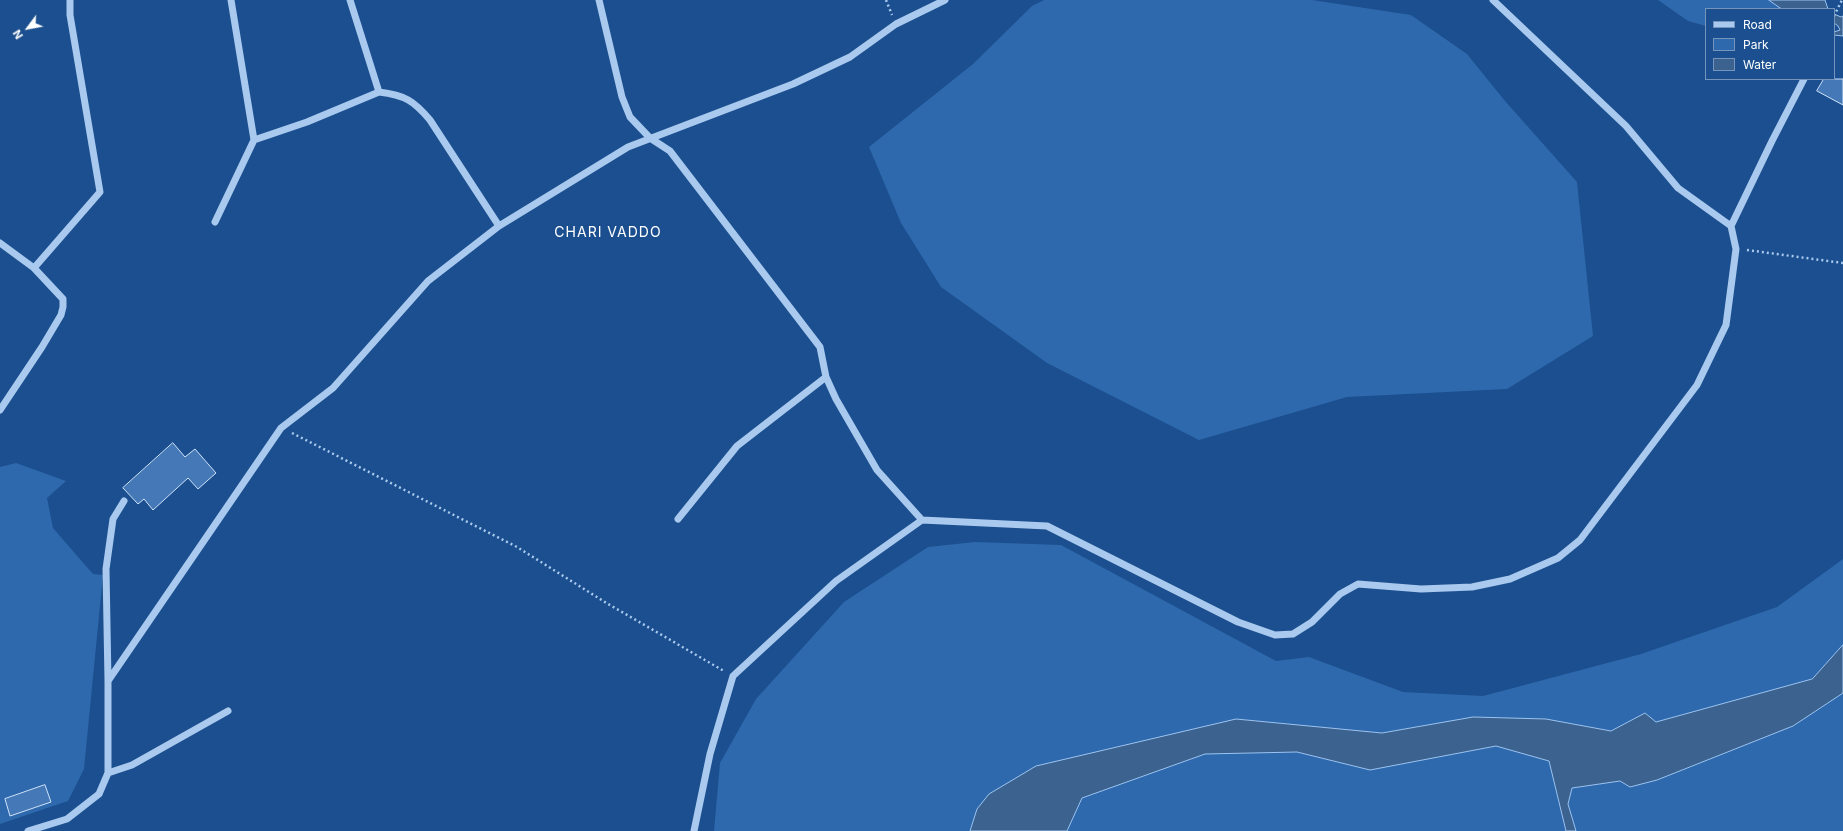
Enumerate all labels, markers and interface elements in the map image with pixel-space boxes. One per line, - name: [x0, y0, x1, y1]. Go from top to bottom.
- north arrow: [8, 8, 48, 48]
- legend: [1705, 8, 1835, 80]
- text: Road: [1743, 17, 1772, 32]
- text: N: [10, 27, 26, 42]
- text: Park: [1743, 37, 1769, 52]
- text: Water: [1743, 57, 1776, 72]
- district label: CHARI VADDO: [554, 225, 662, 241]

